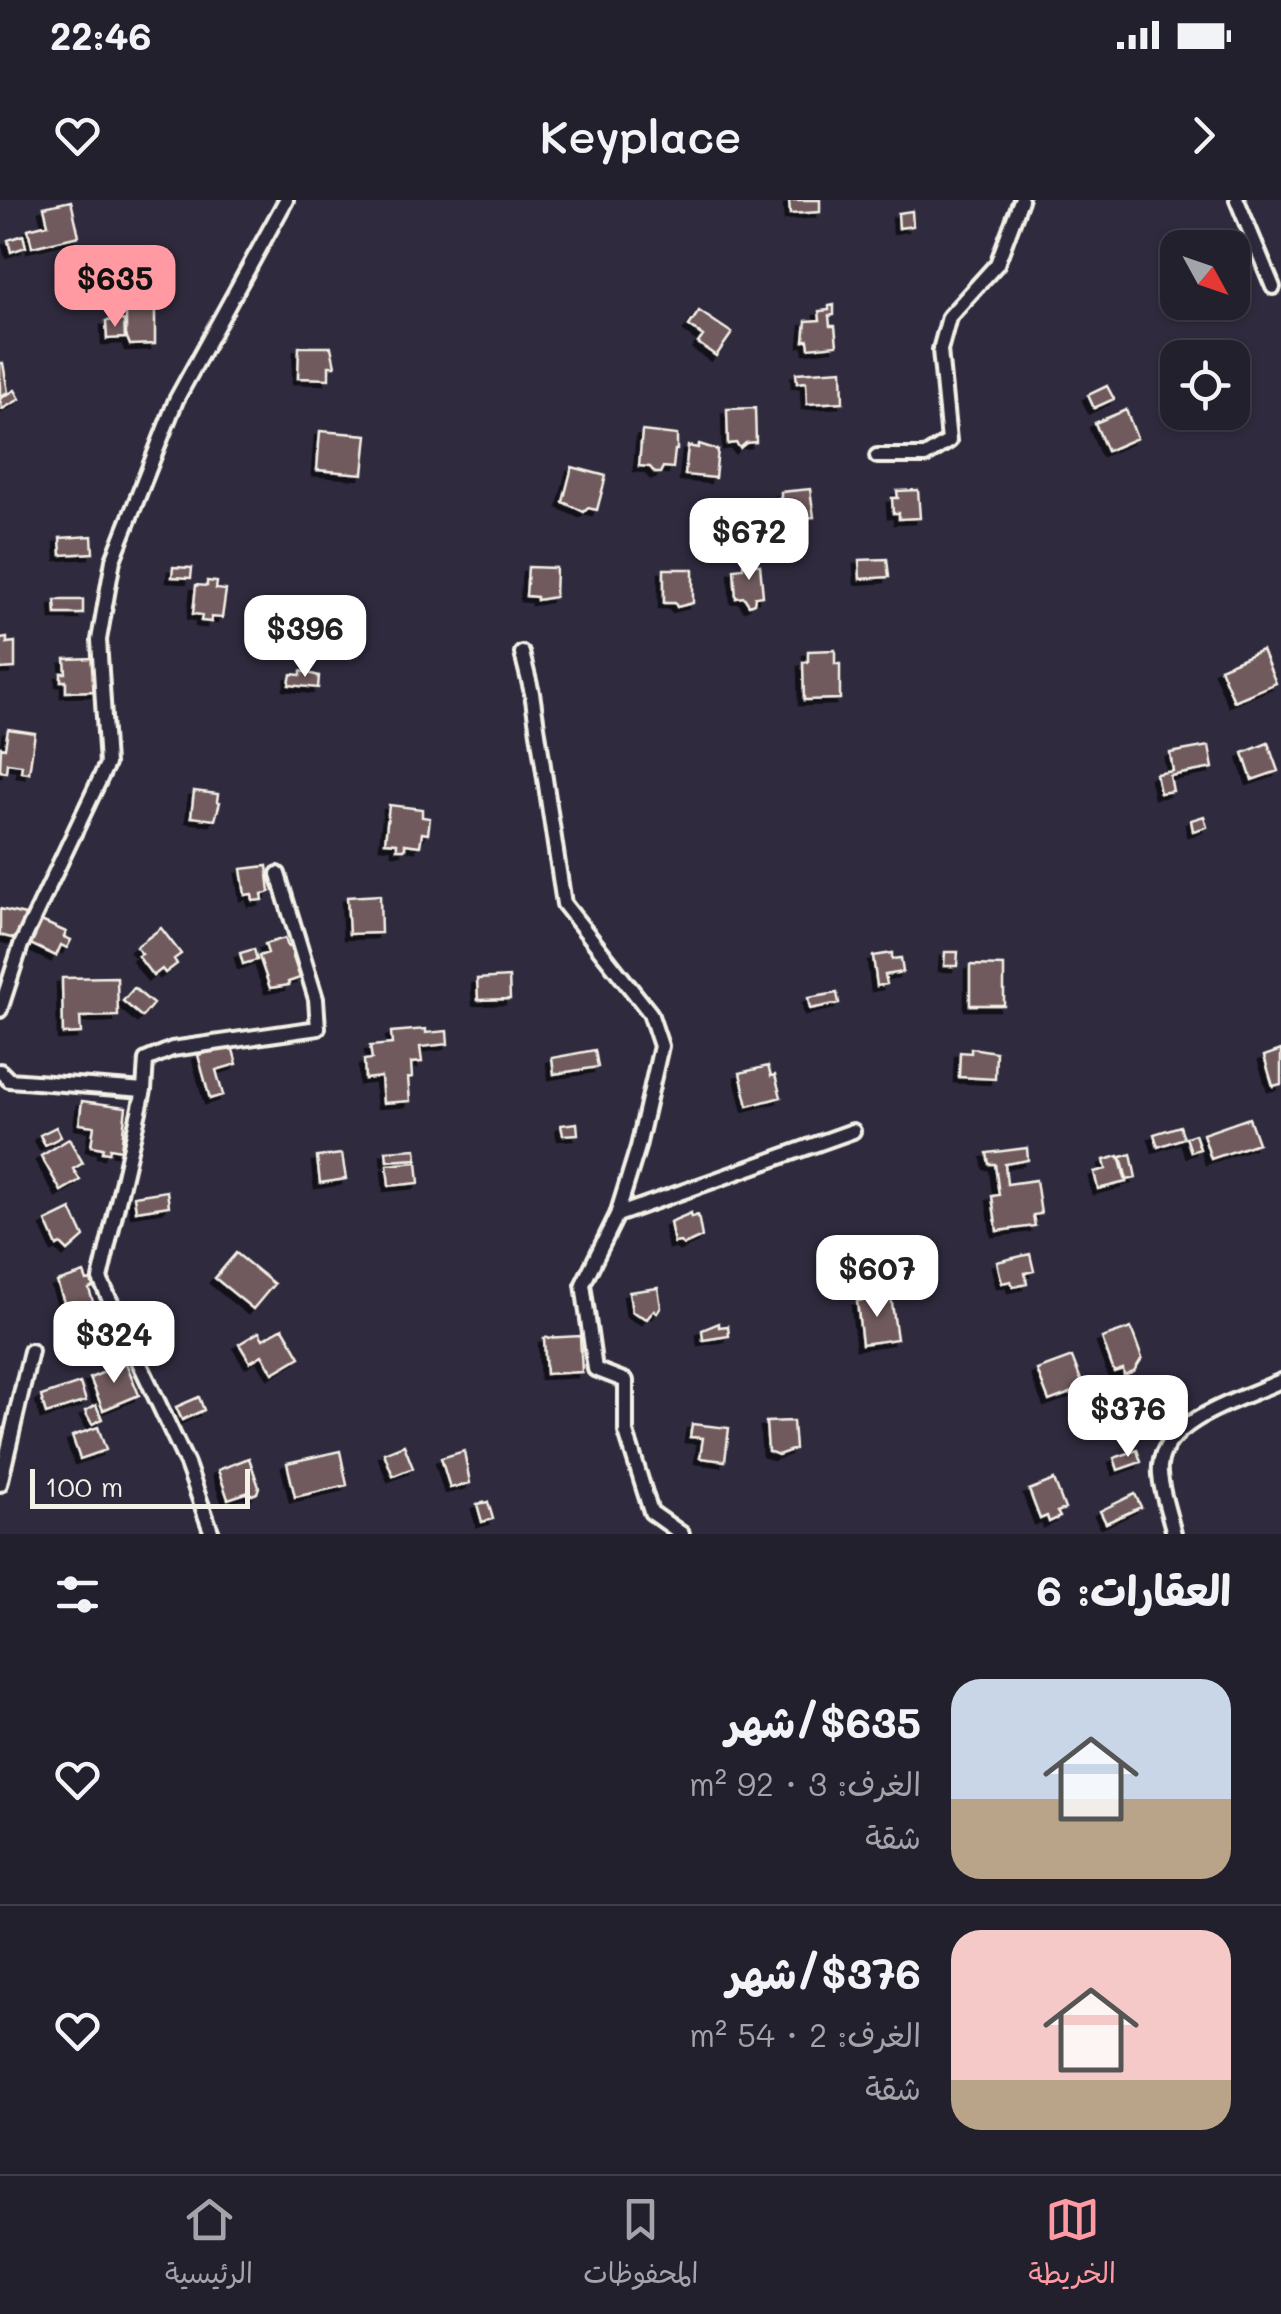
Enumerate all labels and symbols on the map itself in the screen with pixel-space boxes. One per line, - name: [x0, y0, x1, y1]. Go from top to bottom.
- north arrow: [1160, 230, 1250, 320]
- pin: $635: [56, 245, 174, 330]
- pin: $672: [690, 498, 808, 583]
- pin: $396: [246, 595, 364, 680]
- pin: $607: [818, 1235, 936, 1320]
- pin: $324: [55, 1301, 173, 1386]
- pin: $376: [1069, 1375, 1187, 1460]
- scale bar: [30, 1464, 250, 1508]

